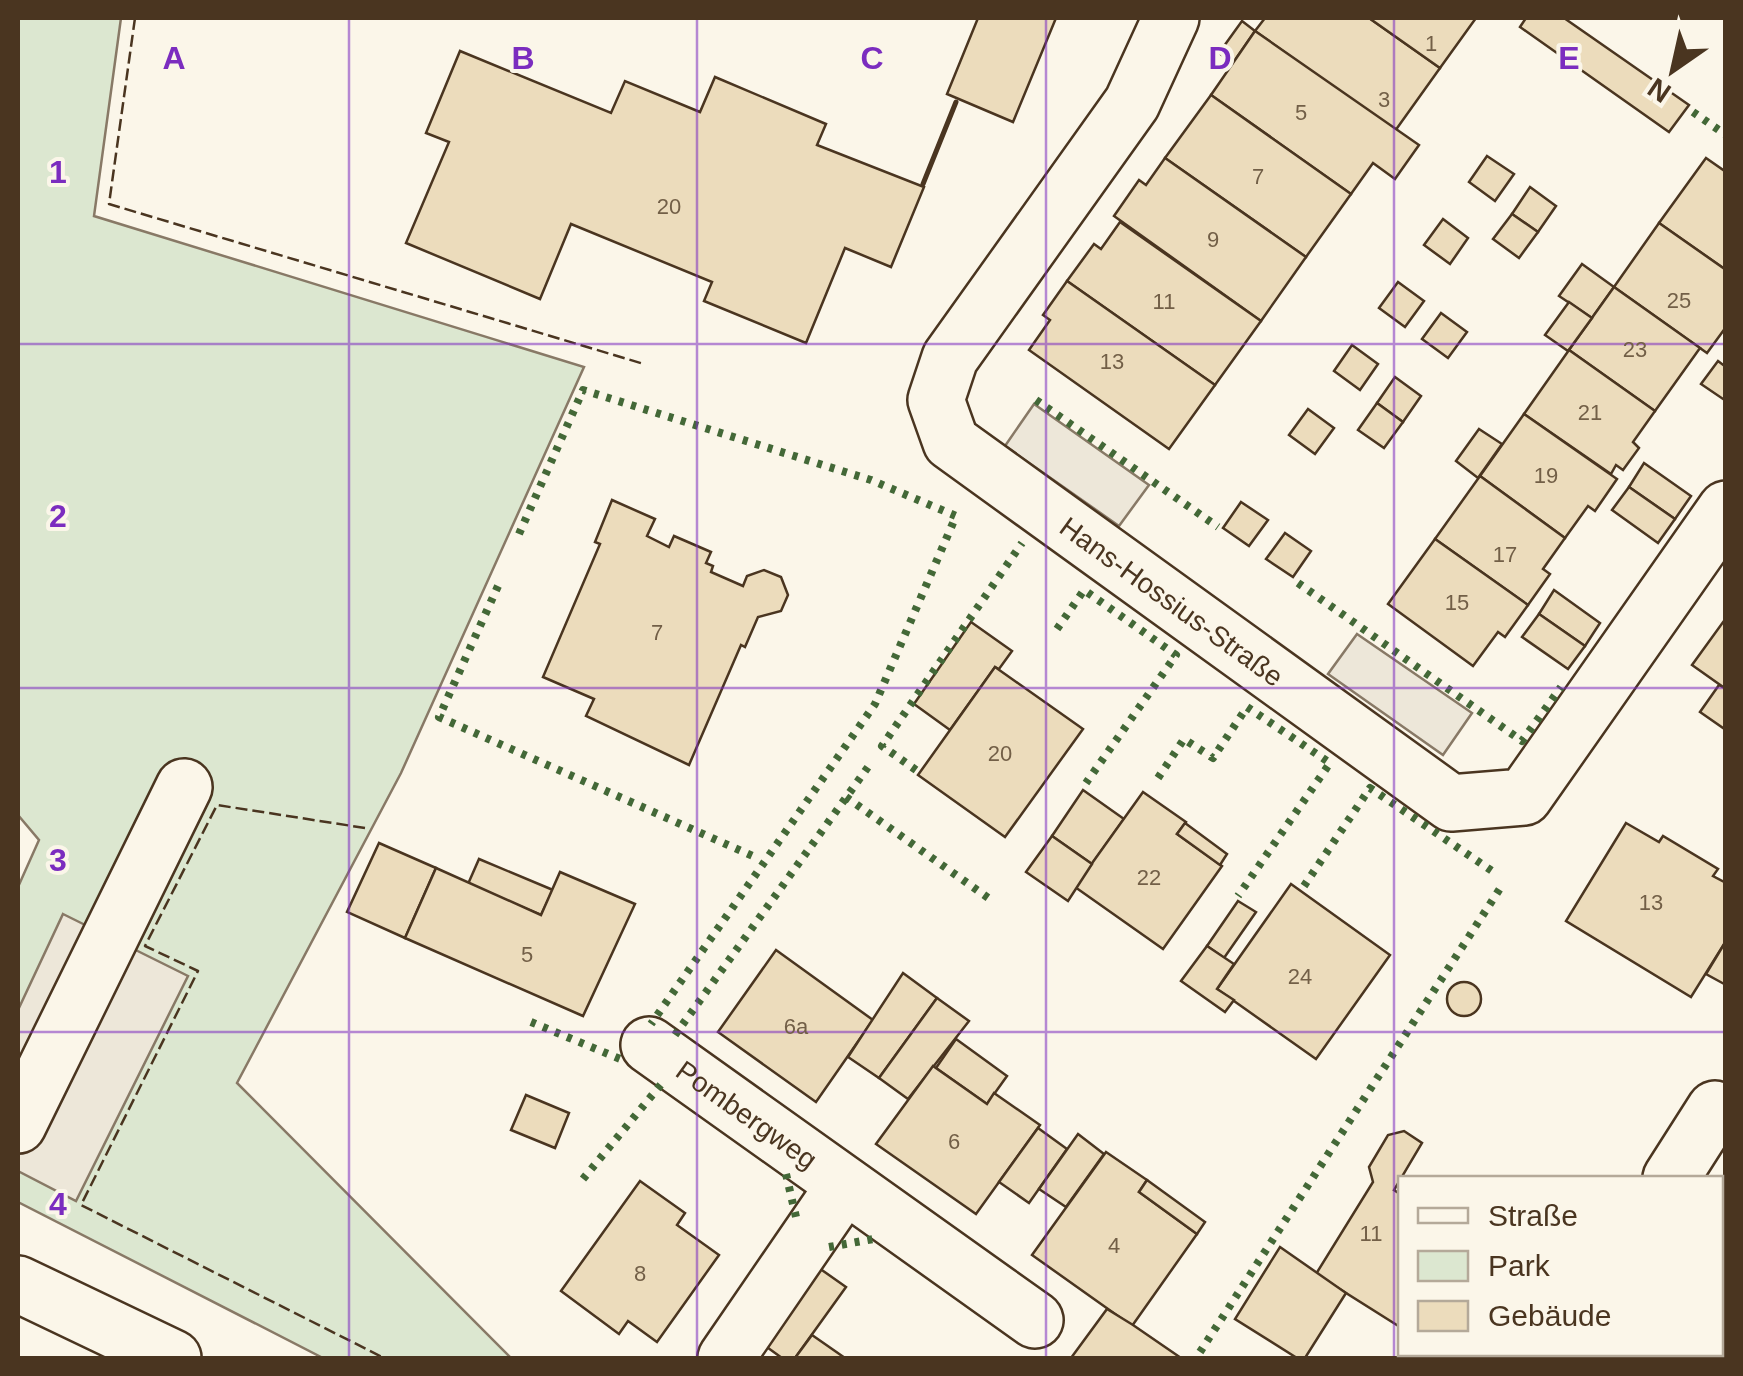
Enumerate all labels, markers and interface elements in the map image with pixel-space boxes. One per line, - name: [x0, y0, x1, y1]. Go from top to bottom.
- north arrow: [1623, 20, 1723, 120]
- house number: 1: [1425, 31, 1437, 56]
- text: A: [162, 40, 186, 76]
- text: B: [511, 40, 535, 76]
- text: C: [860, 40, 884, 76]
- text: D: [1208, 40, 1232, 76]
- text: E: [1558, 40, 1580, 76]
- text: N: [1642, 72, 1676, 109]
- house number: 3: [1378, 87, 1390, 112]
- house number: 5: [1295, 100, 1307, 125]
- text: 1: [49, 154, 67, 190]
- house number: 7: [1252, 164, 1264, 189]
- house number: 20: [657, 194, 681, 219]
- house number: 9: [1207, 227, 1219, 252]
- house number: 25: [1667, 288, 1691, 313]
- house number: 11: [1153, 289, 1175, 314]
- house number: 23: [1623, 337, 1647, 362]
- house number: 13: [1100, 349, 1124, 374]
- house number: 21: [1578, 400, 1602, 425]
- house number: 19: [1534, 463, 1558, 488]
- text: 2: [49, 498, 67, 534]
- street label: Hans-Hossius-Straße: [1054, 510, 1289, 692]
- house number: 17: [1493, 542, 1517, 567]
- house number: 15: [1445, 590, 1469, 615]
- house number: 7: [651, 620, 663, 645]
- house number: 20: [988, 741, 1012, 766]
- text: 3: [49, 842, 67, 878]
- house number: 22: [1137, 865, 1161, 890]
- house number: 13: [1639, 890, 1663, 915]
- house number: 5: [521, 942, 533, 967]
- house number: 24: [1288, 964, 1312, 989]
- house number: 6a: [784, 1014, 809, 1039]
- street label: Pombergweg: [671, 1054, 823, 1175]
- house number: 6: [948, 1129, 960, 1154]
- legend: [1398, 1176, 1723, 1356]
- text: 4: [49, 1186, 67, 1222]
- text: Straße: [1488, 1199, 1578, 1232]
- house number: 11: [1360, 1221, 1382, 1246]
- house number: 4: [1108, 1233, 1120, 1258]
- text: Park: [1488, 1249, 1551, 1282]
- house number: 8: [634, 1261, 646, 1286]
- text: Gebäude: [1488, 1299, 1611, 1332]

